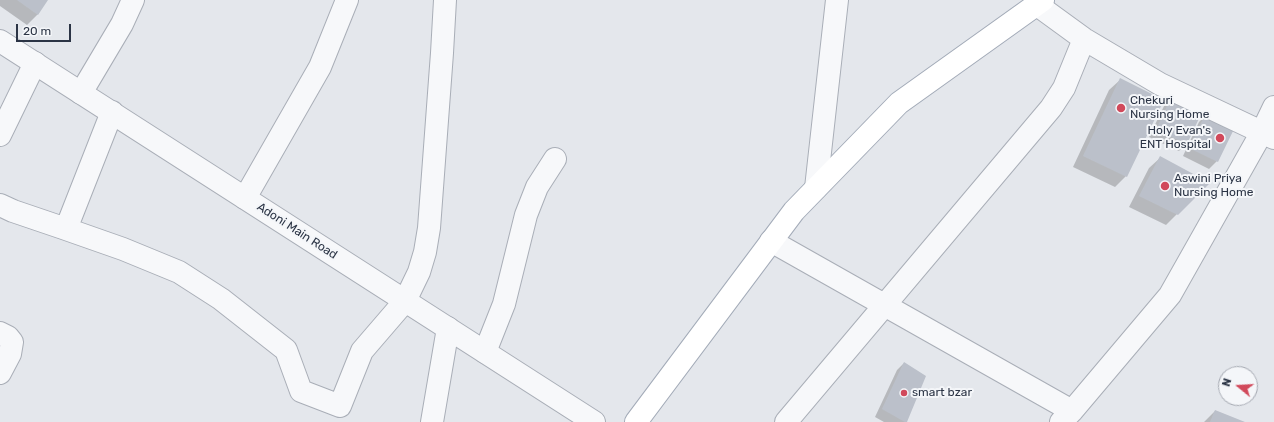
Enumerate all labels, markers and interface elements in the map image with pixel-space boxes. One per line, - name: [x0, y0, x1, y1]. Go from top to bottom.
- scale bar: [18, 16, 73, 42]
- text: 20 m: [23, 24, 51, 38]
- place label: Chekuri Nursing Home: [1130, 94, 1209, 122]
- marker: Chekuri Nursing Home: [1115, 102, 1127, 114]
- place label: Holy Evan's ENT Hospital: [1140, 124, 1211, 152]
- marker: Holy Evan's ENT Hospital: [1214, 132, 1226, 144]
- place label: Aswini Priya Nursing Home: [1174, 172, 1253, 200]
- marker: Aswini Priya Nursing Home: [1159, 180, 1171, 192]
- street label: Adoni Main Road: [254, 200, 340, 262]
- north arrow: [1218, 366, 1258, 406]
- text: N: [1220, 377, 1234, 388]
- place label: smart bzar: [912, 386, 972, 400]
- marker: smart bzar: [899, 388, 909, 398]

